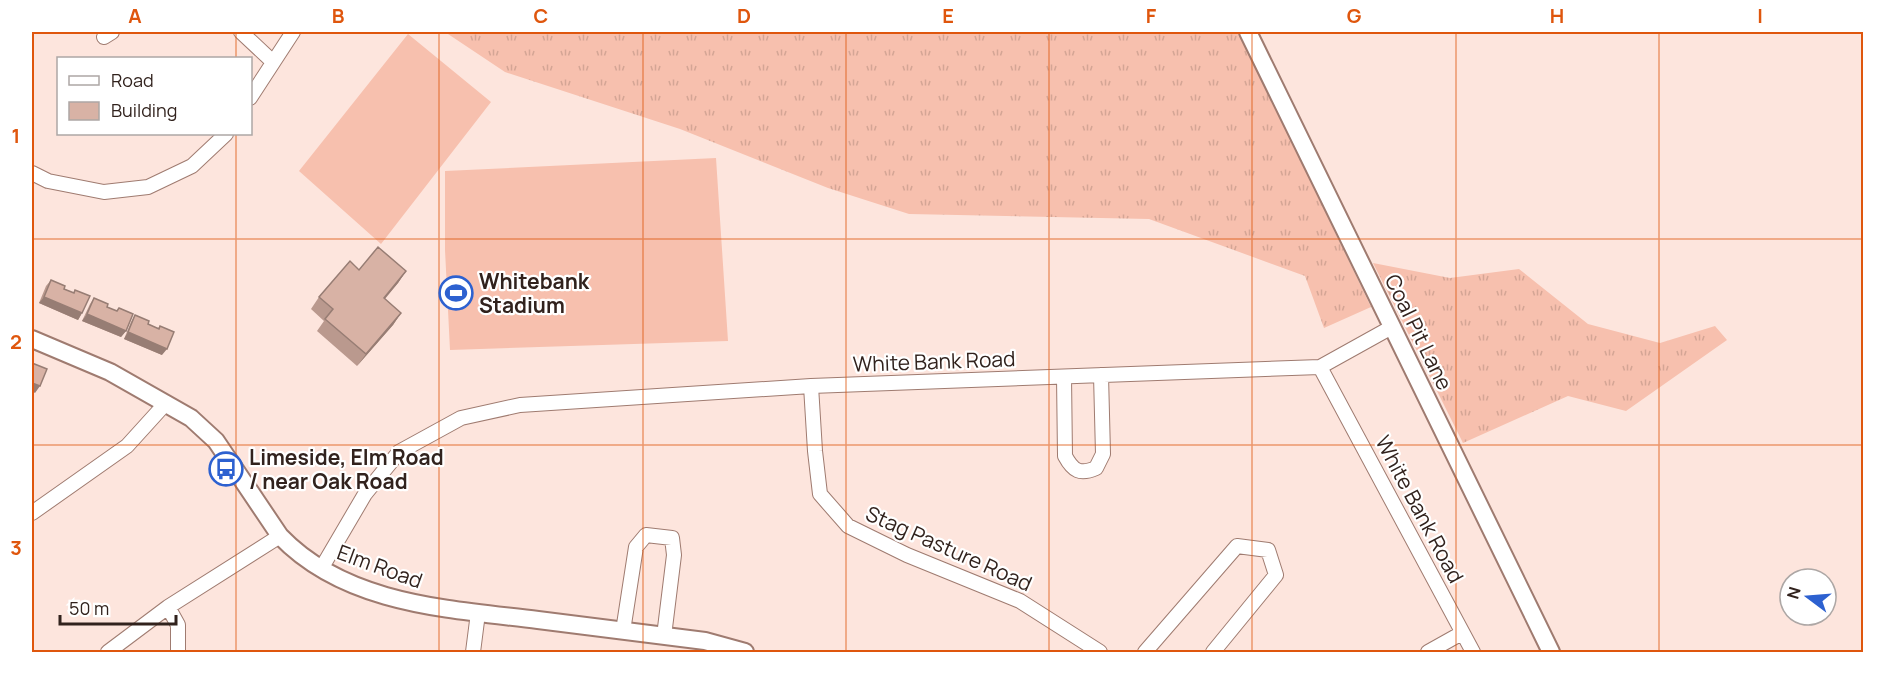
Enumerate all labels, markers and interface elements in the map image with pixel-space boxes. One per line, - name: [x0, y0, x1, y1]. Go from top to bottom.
- text: A: [128, 2, 142, 29]
- text: B: [332, 2, 345, 29]
- text: C: [534, 2, 548, 29]
- text: D: [737, 2, 751, 29]
- text: E: [942, 2, 954, 29]
- text: F: [1146, 2, 1157, 29]
- text: G: [1347, 2, 1362, 29]
- text: H: [1550, 2, 1564, 29]
- text: I: [1757, 2, 1763, 29]
- legend: [57, 57, 252, 135]
- text: Road: [111, 68, 154, 92]
- text: Building: [111, 98, 177, 122]
- text: 1: [12, 122, 20, 149]
- place label: Whitebank Stadium: [479, 267, 590, 319]
- street label: Coal Pit Lane: [1379, 269, 1459, 395]
- sports icon: Whitebank Stadium: [438, 275, 474, 311]
- text: 2: [10, 328, 22, 355]
- street label: White Bank Road: [852, 344, 1016, 378]
- street label: White Bank Road: [1369, 431, 1471, 587]
- place label: Limeside, Elm Road / near Oak Road: [249, 443, 444, 495]
- bus stop icon: Limeside, Elm Road / near Oak Road: [208, 451, 244, 487]
- street label: Stag Pasture Road: [862, 499, 1036, 597]
- text: 3: [10, 534, 22, 561]
- street label: Elm Road: [334, 538, 426, 594]
- north arrow: [1778, 567, 1838, 627]
- text: N: [1781, 584, 1806, 601]
- scale bar: [60, 588, 176, 626]
- text: 50 m: [69, 596, 109, 620]

